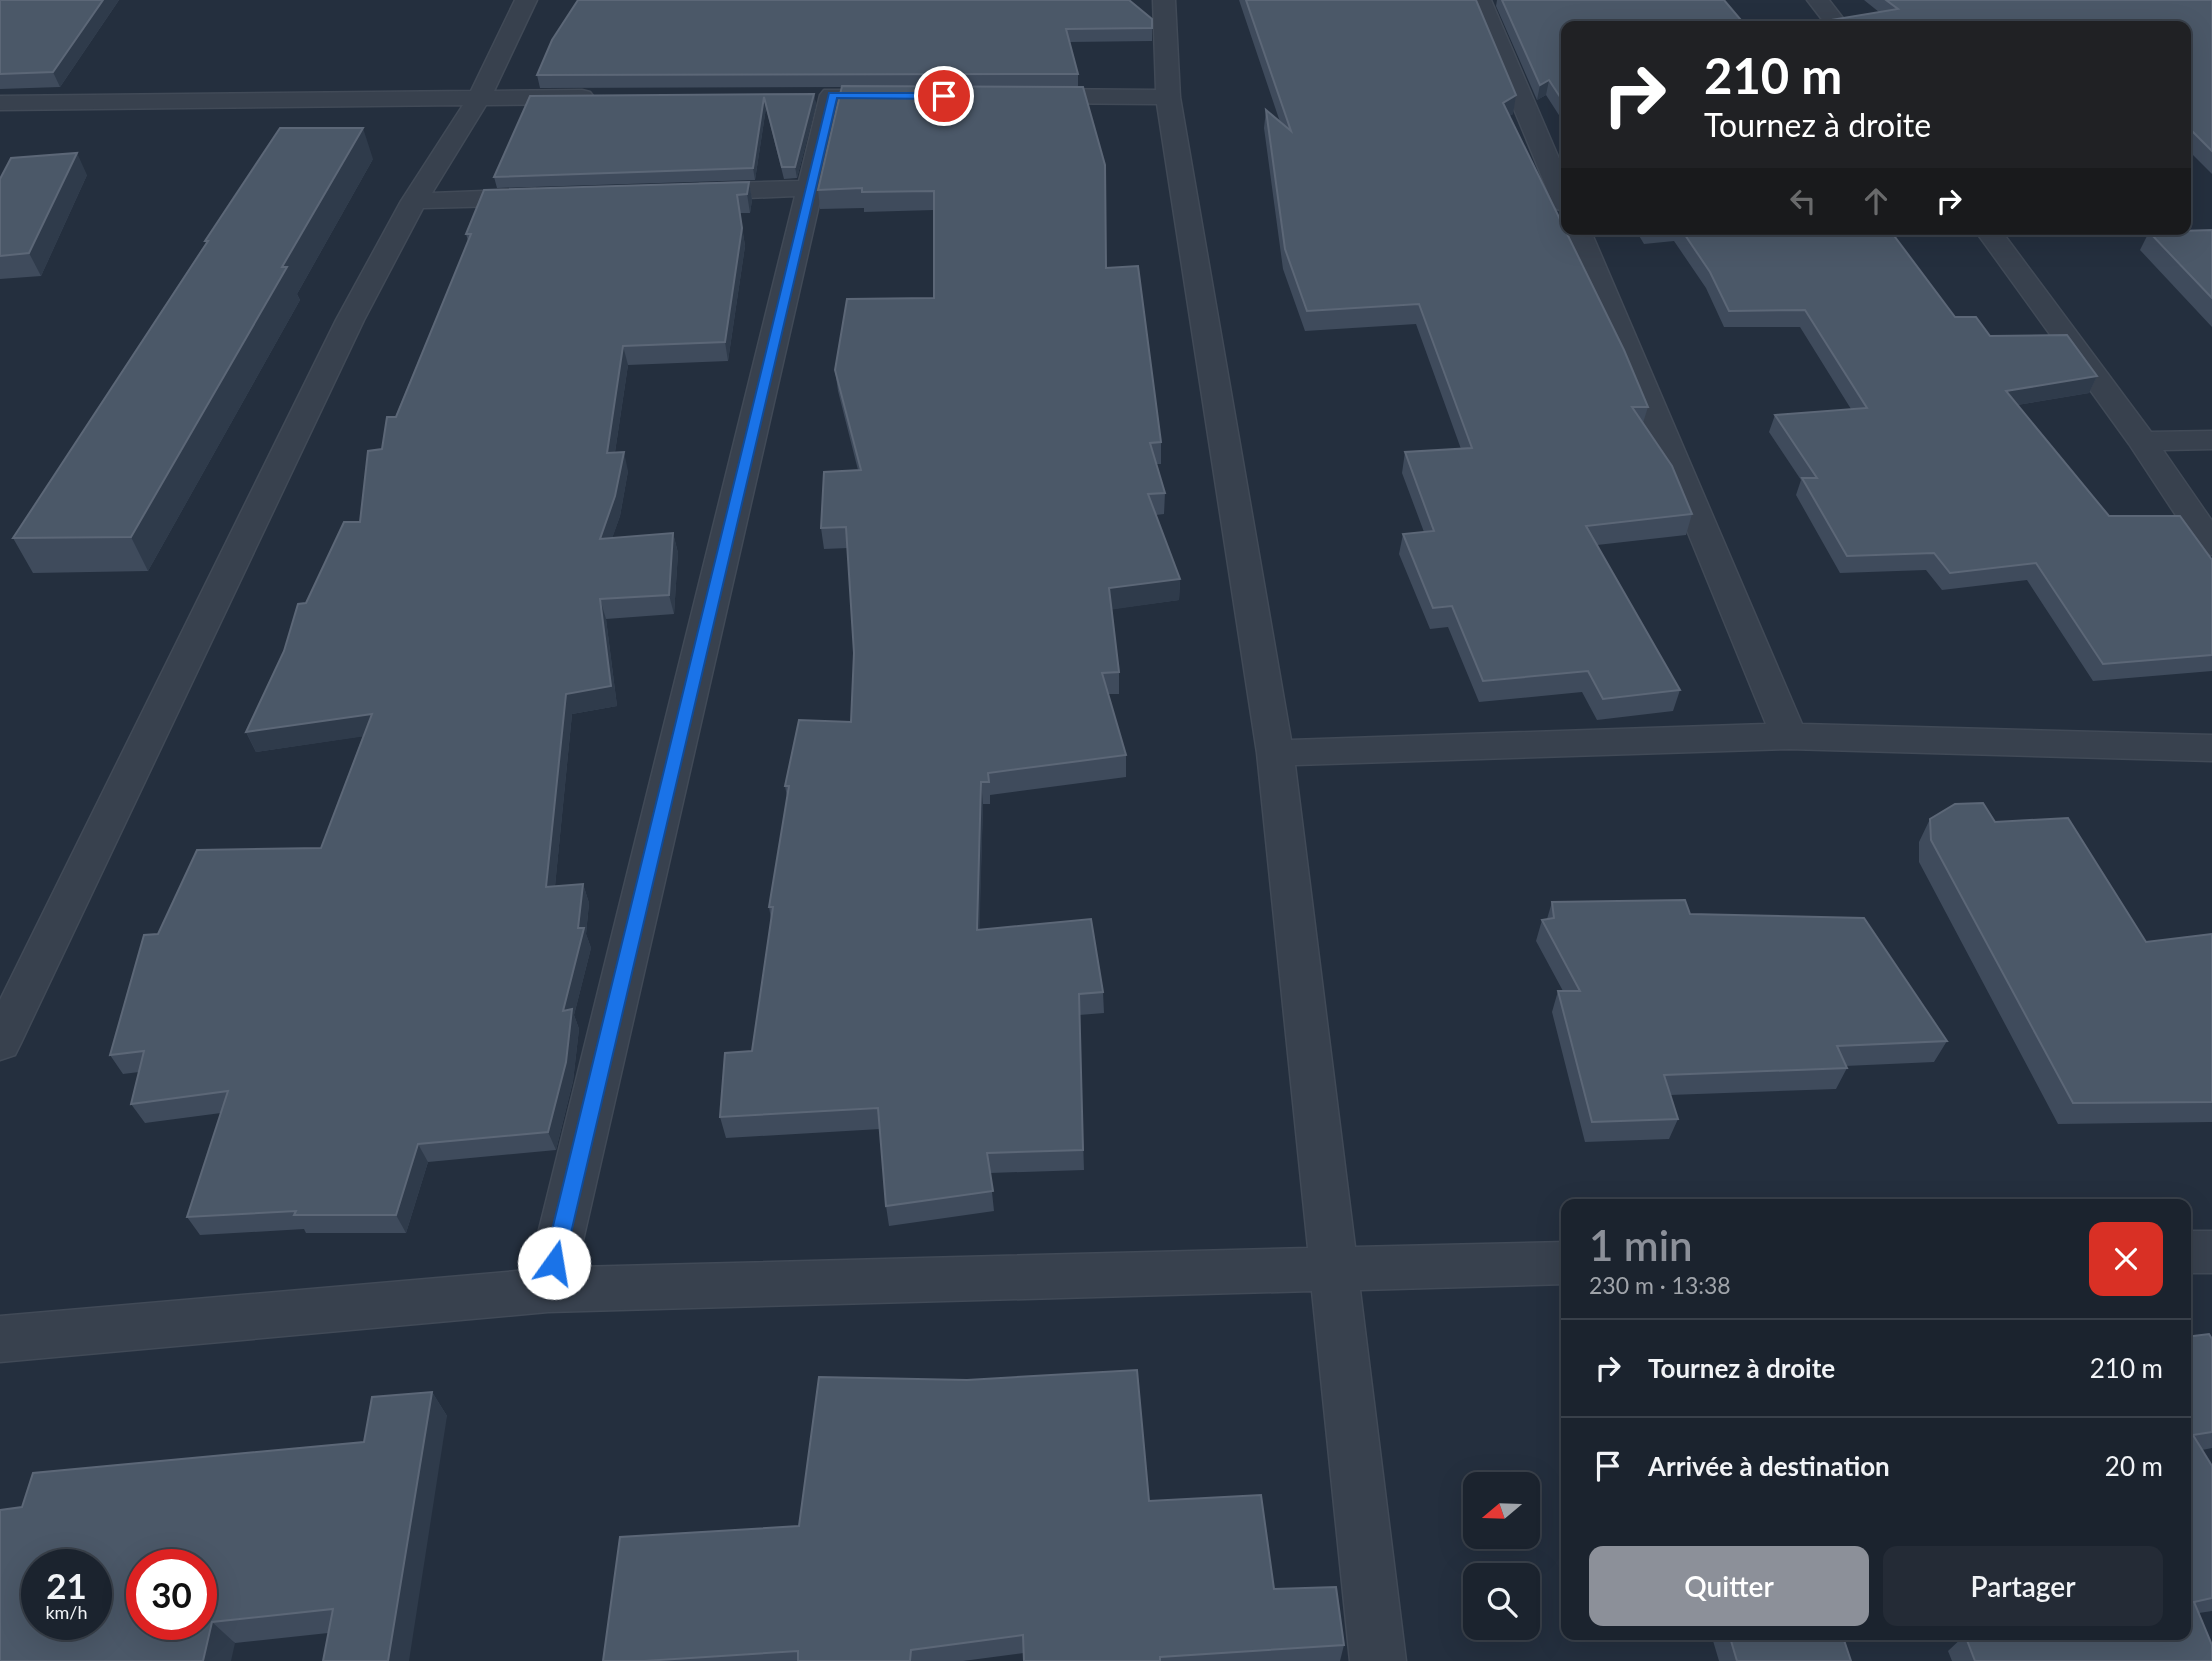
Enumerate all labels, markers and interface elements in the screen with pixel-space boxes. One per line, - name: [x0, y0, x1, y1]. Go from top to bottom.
- text: 210 m: [1704, 46, 1842, 104]
- icon: right: [1589, 49, 1680, 140]
- pin: [914, 66, 974, 126]
- icon: arrive: [925, 77, 963, 115]
- text: Tournez à droite: [1704, 105, 1931, 144]
- icon: left: [1784, 182, 1822, 220]
- icon: ahead: [1857, 182, 1895, 220]
- icon: right: [1930, 182, 1968, 220]
- text: 1 min: [1589, 1220, 1693, 1270]
- button: close: [2089, 1222, 2163, 1296]
- position arrow: [517, 1226, 591, 1300]
- text: 230 m · 13:38: [1589, 1271, 1731, 1299]
- icon: right: [1589, 1349, 1627, 1387]
- text: Tournez à droite: [1648, 1352, 1835, 1384]
- text: 210 m: [2090, 1352, 2163, 1384]
- icon: arrive: [1589, 1447, 1627, 1485]
- text: Arrivée à destination: [1648, 1450, 1890, 1482]
- text: 20 m: [2105, 1450, 2163, 1482]
- north arrow: [1463, 1472, 1540, 1549]
- map controls: [1463, 1472, 1540, 1640]
- button: Quitter: [1589, 1546, 1869, 1626]
- button: Partager: [1883, 1546, 2163, 1626]
- speed limit sign: 30: [126, 1549, 217, 1640]
- button: search: [1463, 1563, 1540, 1640]
- text: 21: [46, 1564, 87, 1606]
- text: km/h: [45, 1601, 88, 1623]

